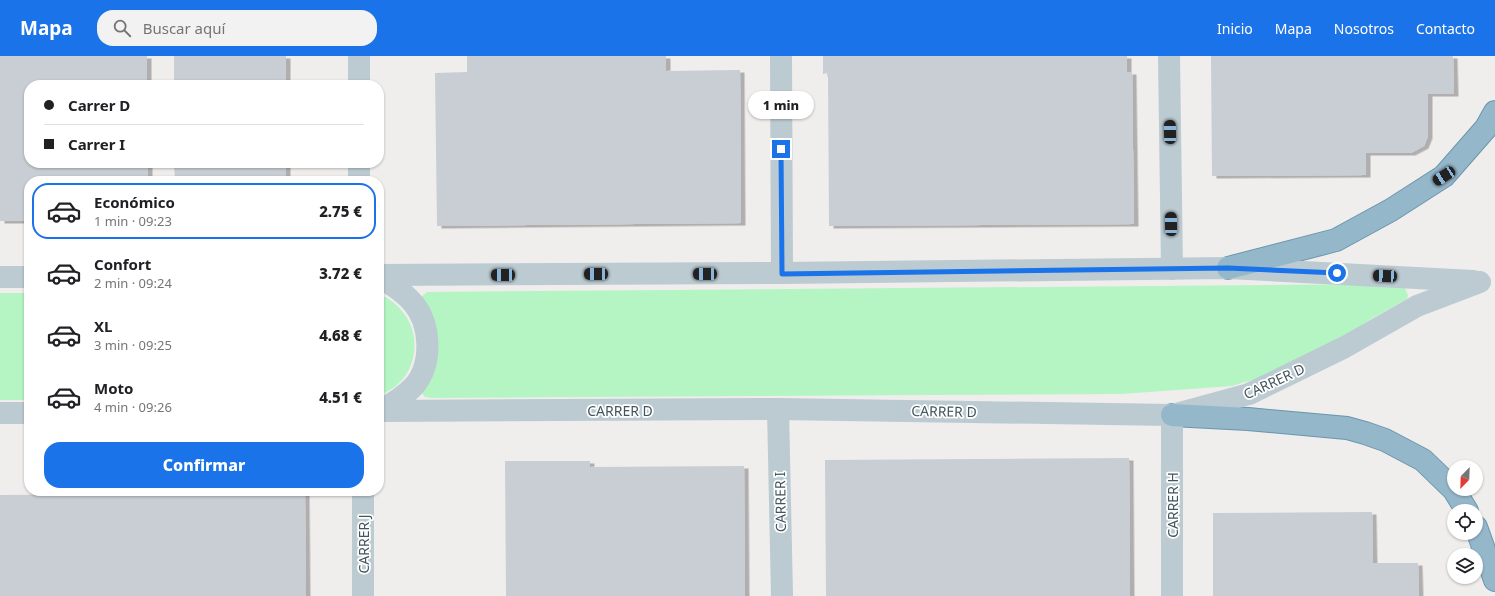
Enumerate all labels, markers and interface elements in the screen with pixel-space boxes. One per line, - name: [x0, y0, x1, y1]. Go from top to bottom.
- search box: [97, 10, 377, 46]
- text: Mapa: [20, 15, 73, 41]
- icon: search: [111, 17, 133, 39]
- text: Buscar aquí: [143, 18, 225, 38]
- text: Inicio: [1217, 19, 1253, 38]
- text: Mapa: [1275, 19, 1312, 38]
- text: Nosotros: [1334, 19, 1394, 38]
- text: Contacto: [1416, 19, 1475, 38]
- callout: 1 min: [748, 91, 814, 119]
- text: Carrer D: [68, 95, 130, 115]
- text: 1 min: [763, 96, 799, 114]
- car: [1164, 120, 1176, 144]
- text: Carrer I: [68, 134, 125, 154]
- route end: [772, 140, 790, 158]
- car: [1431, 164, 1457, 188]
- text: Económico: [94, 192, 175, 212]
- icon: car: [46, 193, 82, 229]
- text: 2.75 €: [319, 201, 362, 221]
- text: 1 min · 09:23: [94, 212, 172, 230]
- car: [1165, 212, 1177, 236]
- text: Confort: [94, 254, 151, 274]
- icon: car: [46, 255, 82, 291]
- text: 3.72 €: [319, 263, 362, 283]
- route start: [1328, 264, 1346, 282]
- car: [584, 268, 608, 280]
- car: [693, 268, 717, 280]
- car: [491, 269, 515, 281]
- car: [1373, 269, 1397, 283]
- text: 2 min · 09:24: [94, 274, 172, 292]
- text: XL: [94, 316, 112, 336]
- icon: car: [46, 317, 82, 353]
- text: 4.68 €: [319, 325, 362, 345]
- text: 3 min · 09:25: [94, 336, 172, 354]
- street label: CARRER D: [1240, 359, 1308, 403]
- text: Moto: [94, 378, 133, 398]
- icon: car: [46, 379, 82, 415]
- text: 4.51 €: [319, 387, 362, 407]
- text: 4 min · 09:26: [94, 398, 172, 416]
- street label: CARRER D: [587, 401, 653, 420]
- street label: CARRER D: [911, 401, 977, 421]
- button: Confirmar: [44, 442, 364, 488]
- north arrow: [1447, 460, 1483, 496]
- map controls: [1447, 460, 1483, 584]
- street label: CARRER I: [770, 472, 790, 532]
- street label: CARRER H: [1163, 472, 1182, 538]
- button: locate: [1447, 504, 1483, 540]
- street label: CARRER J: [354, 514, 373, 574]
- button: layers: [1447, 548, 1483, 584]

